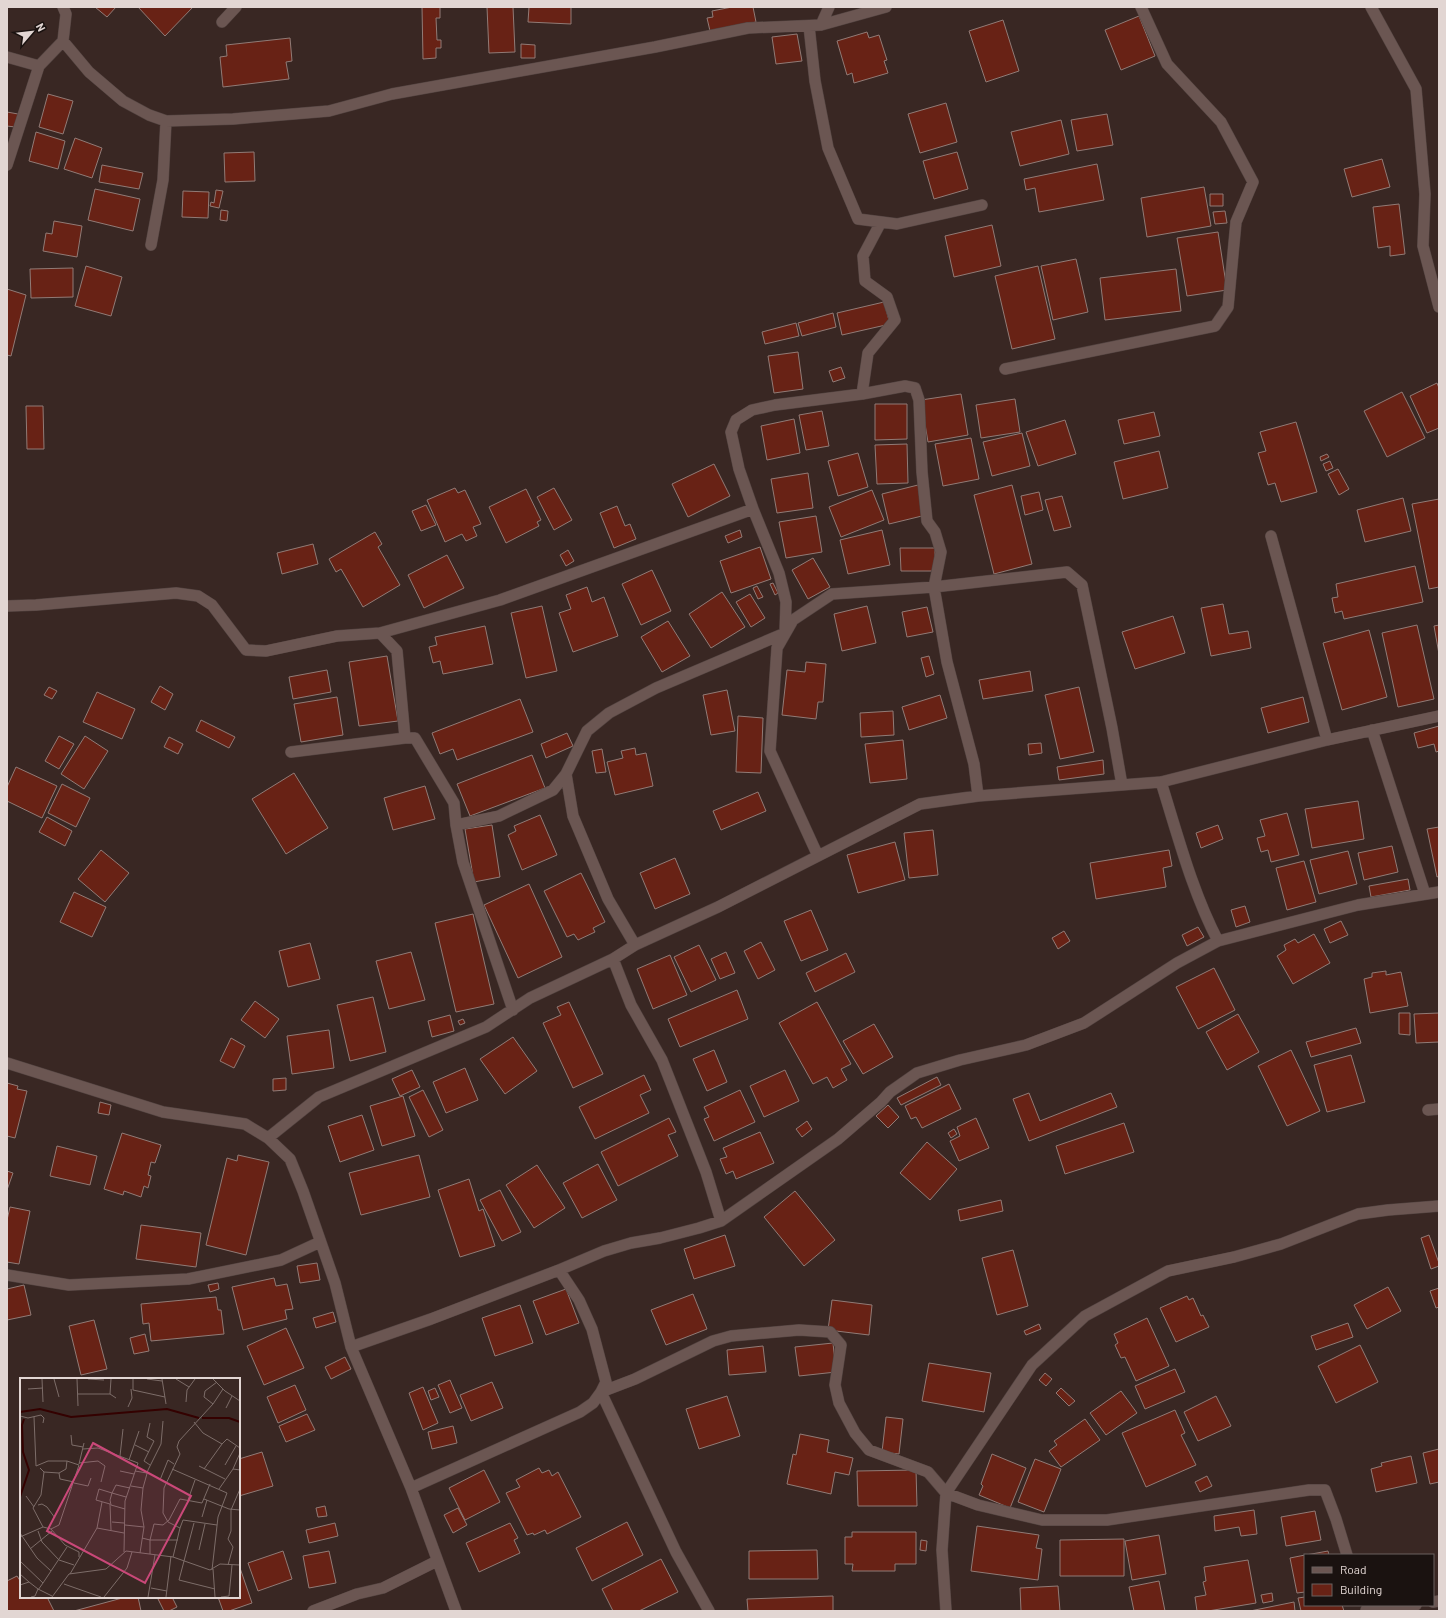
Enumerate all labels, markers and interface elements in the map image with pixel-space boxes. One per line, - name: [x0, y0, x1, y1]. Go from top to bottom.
- north arrow: [12, 12, 52, 52]
- text: N: [34, 21, 49, 33]
- inset map: [20, 1378, 240, 1598]
- legend: [1304, 1554, 1434, 1606]
- text: Road: [1340, 1562, 1367, 1576]
- text: Building: [1340, 1582, 1382, 1596]

